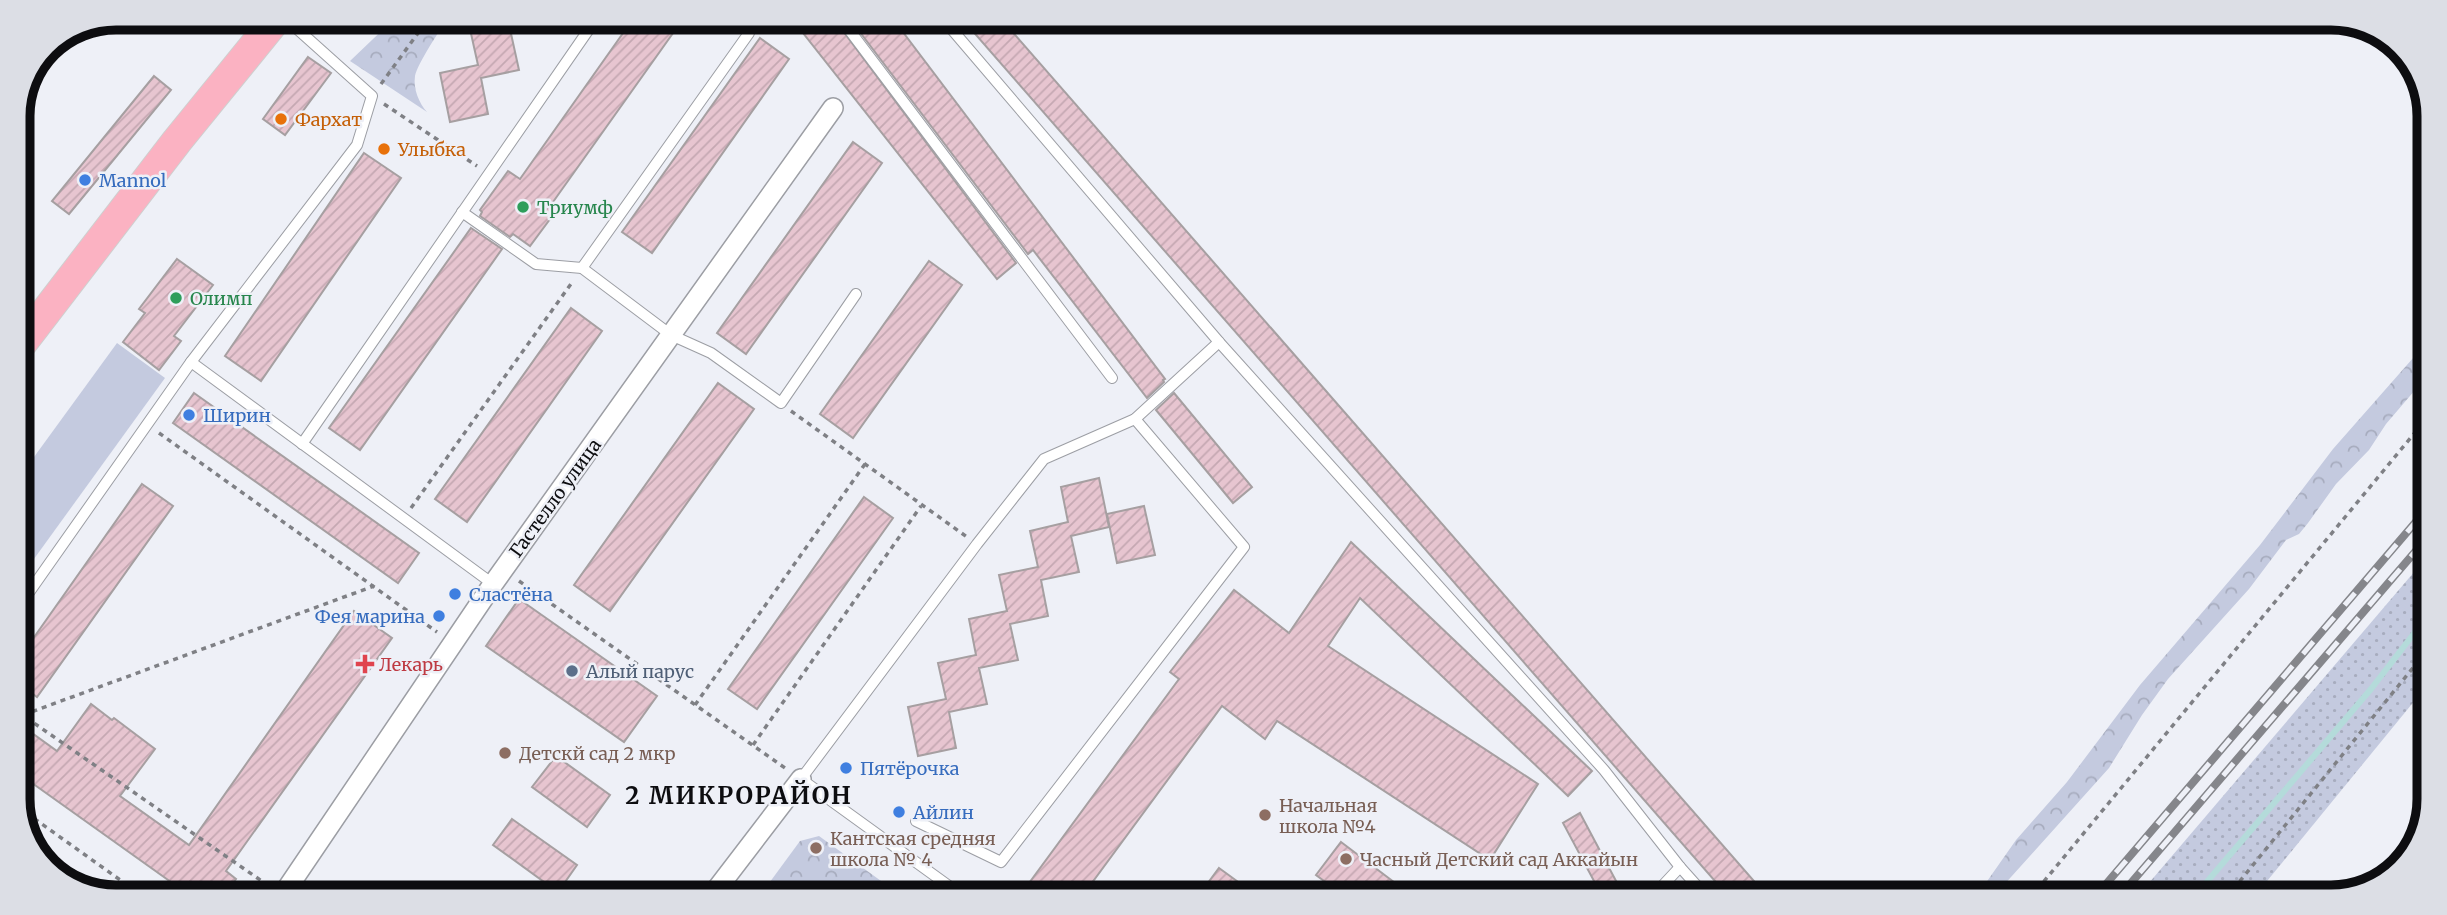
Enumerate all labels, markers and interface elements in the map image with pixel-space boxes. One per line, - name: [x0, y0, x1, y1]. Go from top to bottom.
- place label: Фархат: [295, 108, 362, 131]
- marker: Фархат: [273, 111, 289, 127]
- place label: Улыбка: [397, 138, 466, 161]
- marker: Улыбка: [376, 141, 392, 157]
- place label: Mannol: [99, 169, 167, 192]
- marker: Mannol: [77, 172, 93, 188]
- place label: Триумф: [537, 196, 613, 219]
- marker: Триумф: [515, 199, 531, 215]
- place label: Олимп: [190, 287, 252, 310]
- marker: Олимп: [168, 290, 184, 306]
- place label: Ширин: [203, 404, 271, 427]
- marker: Ширин: [181, 407, 197, 423]
- street label: Гастелло улица: [504, 434, 606, 562]
- place label: Сластёна: [469, 583, 553, 606]
- marker: Сластёна: [447, 586, 463, 602]
- place label: Фея марина: [315, 605, 425, 628]
- marker: Фея марина: [431, 608, 447, 624]
- place label: Лекарь: [379, 653, 443, 676]
- marker: Лекарь: [357, 656, 373, 672]
- place label: Алый парус: [585, 660, 694, 683]
- marker: Алый парус: [564, 663, 580, 679]
- place label: Детскй сад 2 мкр: [519, 742, 675, 765]
- marker: Детскй сад 2 мкр: [497, 745, 513, 761]
- place label: Пятёрочка: [860, 757, 960, 780]
- marker: Пятёрочка: [838, 760, 854, 776]
- district label: 2 МИКРОРАЙОН: [625, 780, 853, 811]
- place label: Начальная школа №4: [1279, 794, 1378, 838]
- place label: Айлин: [912, 801, 974, 824]
- marker: Айлин: [891, 804, 907, 820]
- marker: Начальная школа №4: [1257, 807, 1273, 823]
- place label: Кантская средняя школа № 4: [830, 827, 996, 871]
- marker: Кантская средняя школа № 4: [808, 840, 824, 856]
- place label: Часный Детский сад Аккайын: [1360, 848, 1638, 871]
- marker: Часный Детский сад Аккайын: [1338, 851, 1354, 867]

